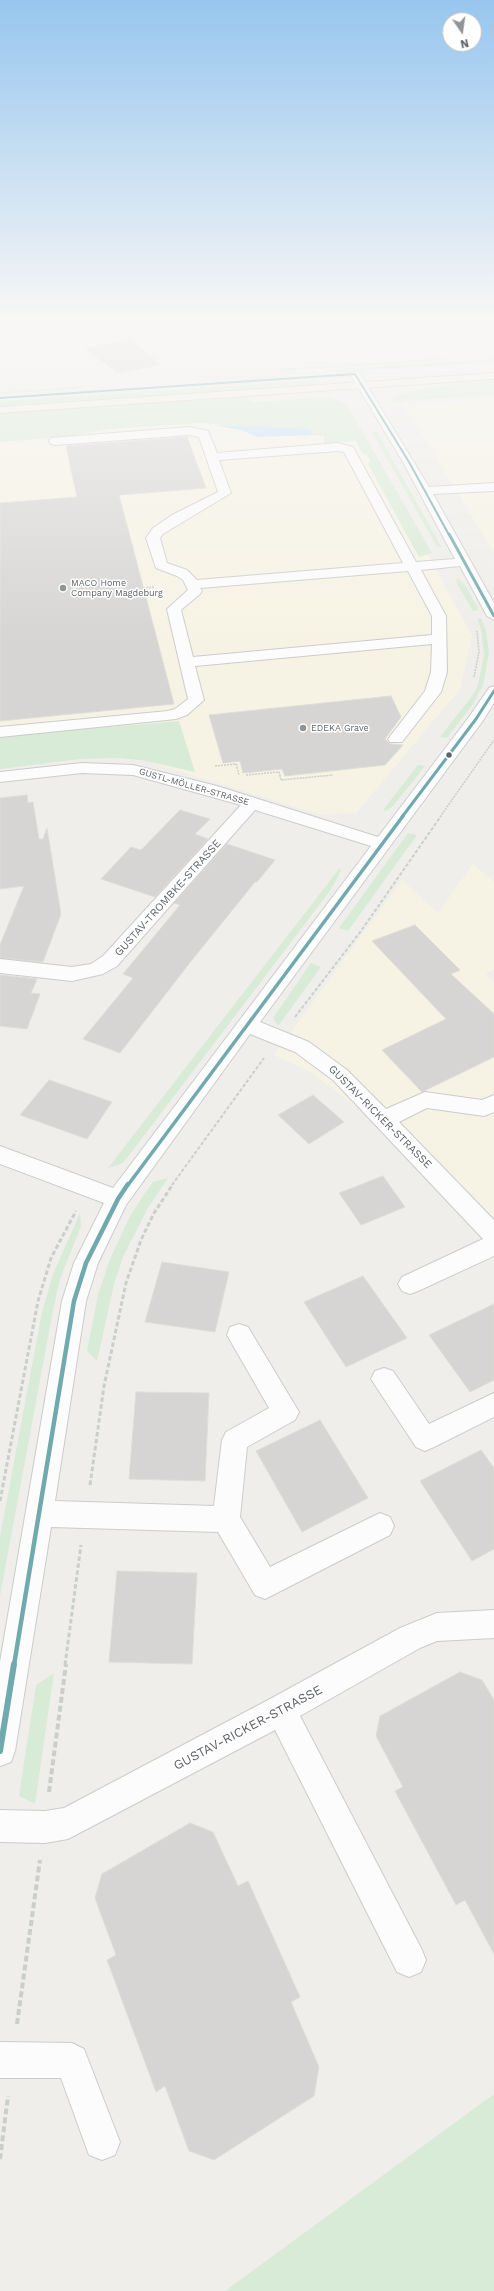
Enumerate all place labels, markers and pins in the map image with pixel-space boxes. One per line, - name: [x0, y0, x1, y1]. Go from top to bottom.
- place label: MACO Home Company Magdeburg: [71, 578, 163, 599]
- marker: MACO Home Company Magdeburg: [58, 583, 68, 593]
- marker: EDEKA Grave: [298, 723, 308, 733]
- place label: EDEKA Grave: [311, 723, 369, 733]
- unlabelled marker: [444, 750, 454, 760]

